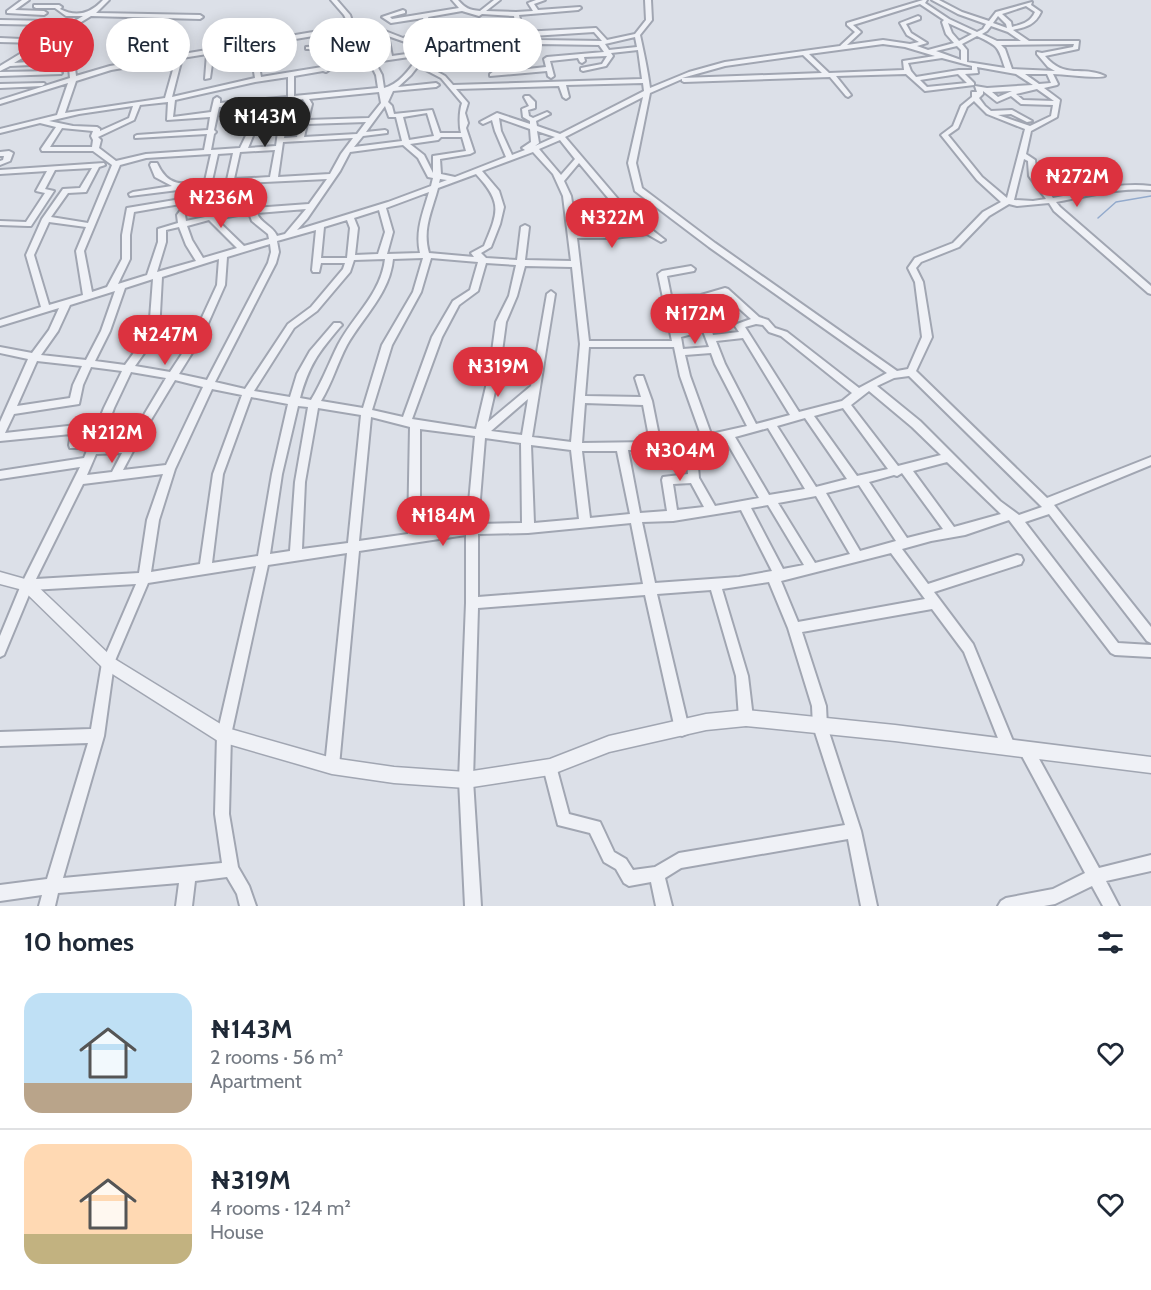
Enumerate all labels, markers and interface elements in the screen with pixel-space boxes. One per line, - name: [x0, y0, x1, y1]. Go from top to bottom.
- chip: Buy: [18, 18, 94, 72]
- chip: Rent: [106, 18, 190, 72]
- chip: Filters: [202, 18, 297, 72]
- chip: New: [309, 18, 391, 72]
- chip: Apartment: [403, 18, 542, 72]
- pin: ₦143M: [223, 97, 307, 148]
- text: ₦143M: [233, 104, 297, 128]
- pin: ₦272M: [1035, 157, 1119, 208]
- text: ₦272M: [1045, 164, 1109, 188]
- pin: ₦236M: [179, 178, 263, 229]
- text: ₦236M: [188, 185, 254, 209]
- pin: ₦322M: [570, 198, 654, 249]
- text: ₦322M: [580, 205, 644, 229]
- pin: ₦172M: [653, 294, 737, 345]
- text: ₦172M: [665, 301, 725, 325]
- pin: ₦247M: [123, 315, 207, 366]
- text: ₦247M: [132, 322, 198, 346]
- pin: ₦319M: [456, 347, 540, 398]
- text: ₦319M: [467, 354, 529, 378]
- pin: ₦212M: [70, 413, 154, 464]
- text: ₦212M: [81, 420, 143, 444]
- pin: ₦304M: [638, 431, 722, 482]
- text: ₦304M: [645, 438, 715, 462]
- pin: ₦184M: [401, 496, 485, 547]
- text: ₦184M: [411, 503, 475, 527]
- text: 10 homes: [24, 926, 134, 958]
- icon: filters: [1094, 926, 1127, 959]
- text: ₦143M: [210, 1013, 292, 1045]
- icon: home: [72, 1017, 144, 1089]
- icon: heart: [1094, 1037, 1127, 1070]
- text: 2 rooms · 56 m²: [210, 1045, 343, 1069]
- text: Apartment: [210, 1069, 302, 1093]
- text: ₦319M: [210, 1164, 291, 1196]
- icon: home: [72, 1168, 144, 1240]
- icon: heart: [1094, 1188, 1127, 1221]
- text: 4 rooms · 124 m²: [210, 1196, 351, 1220]
- text: House: [210, 1220, 264, 1244]

